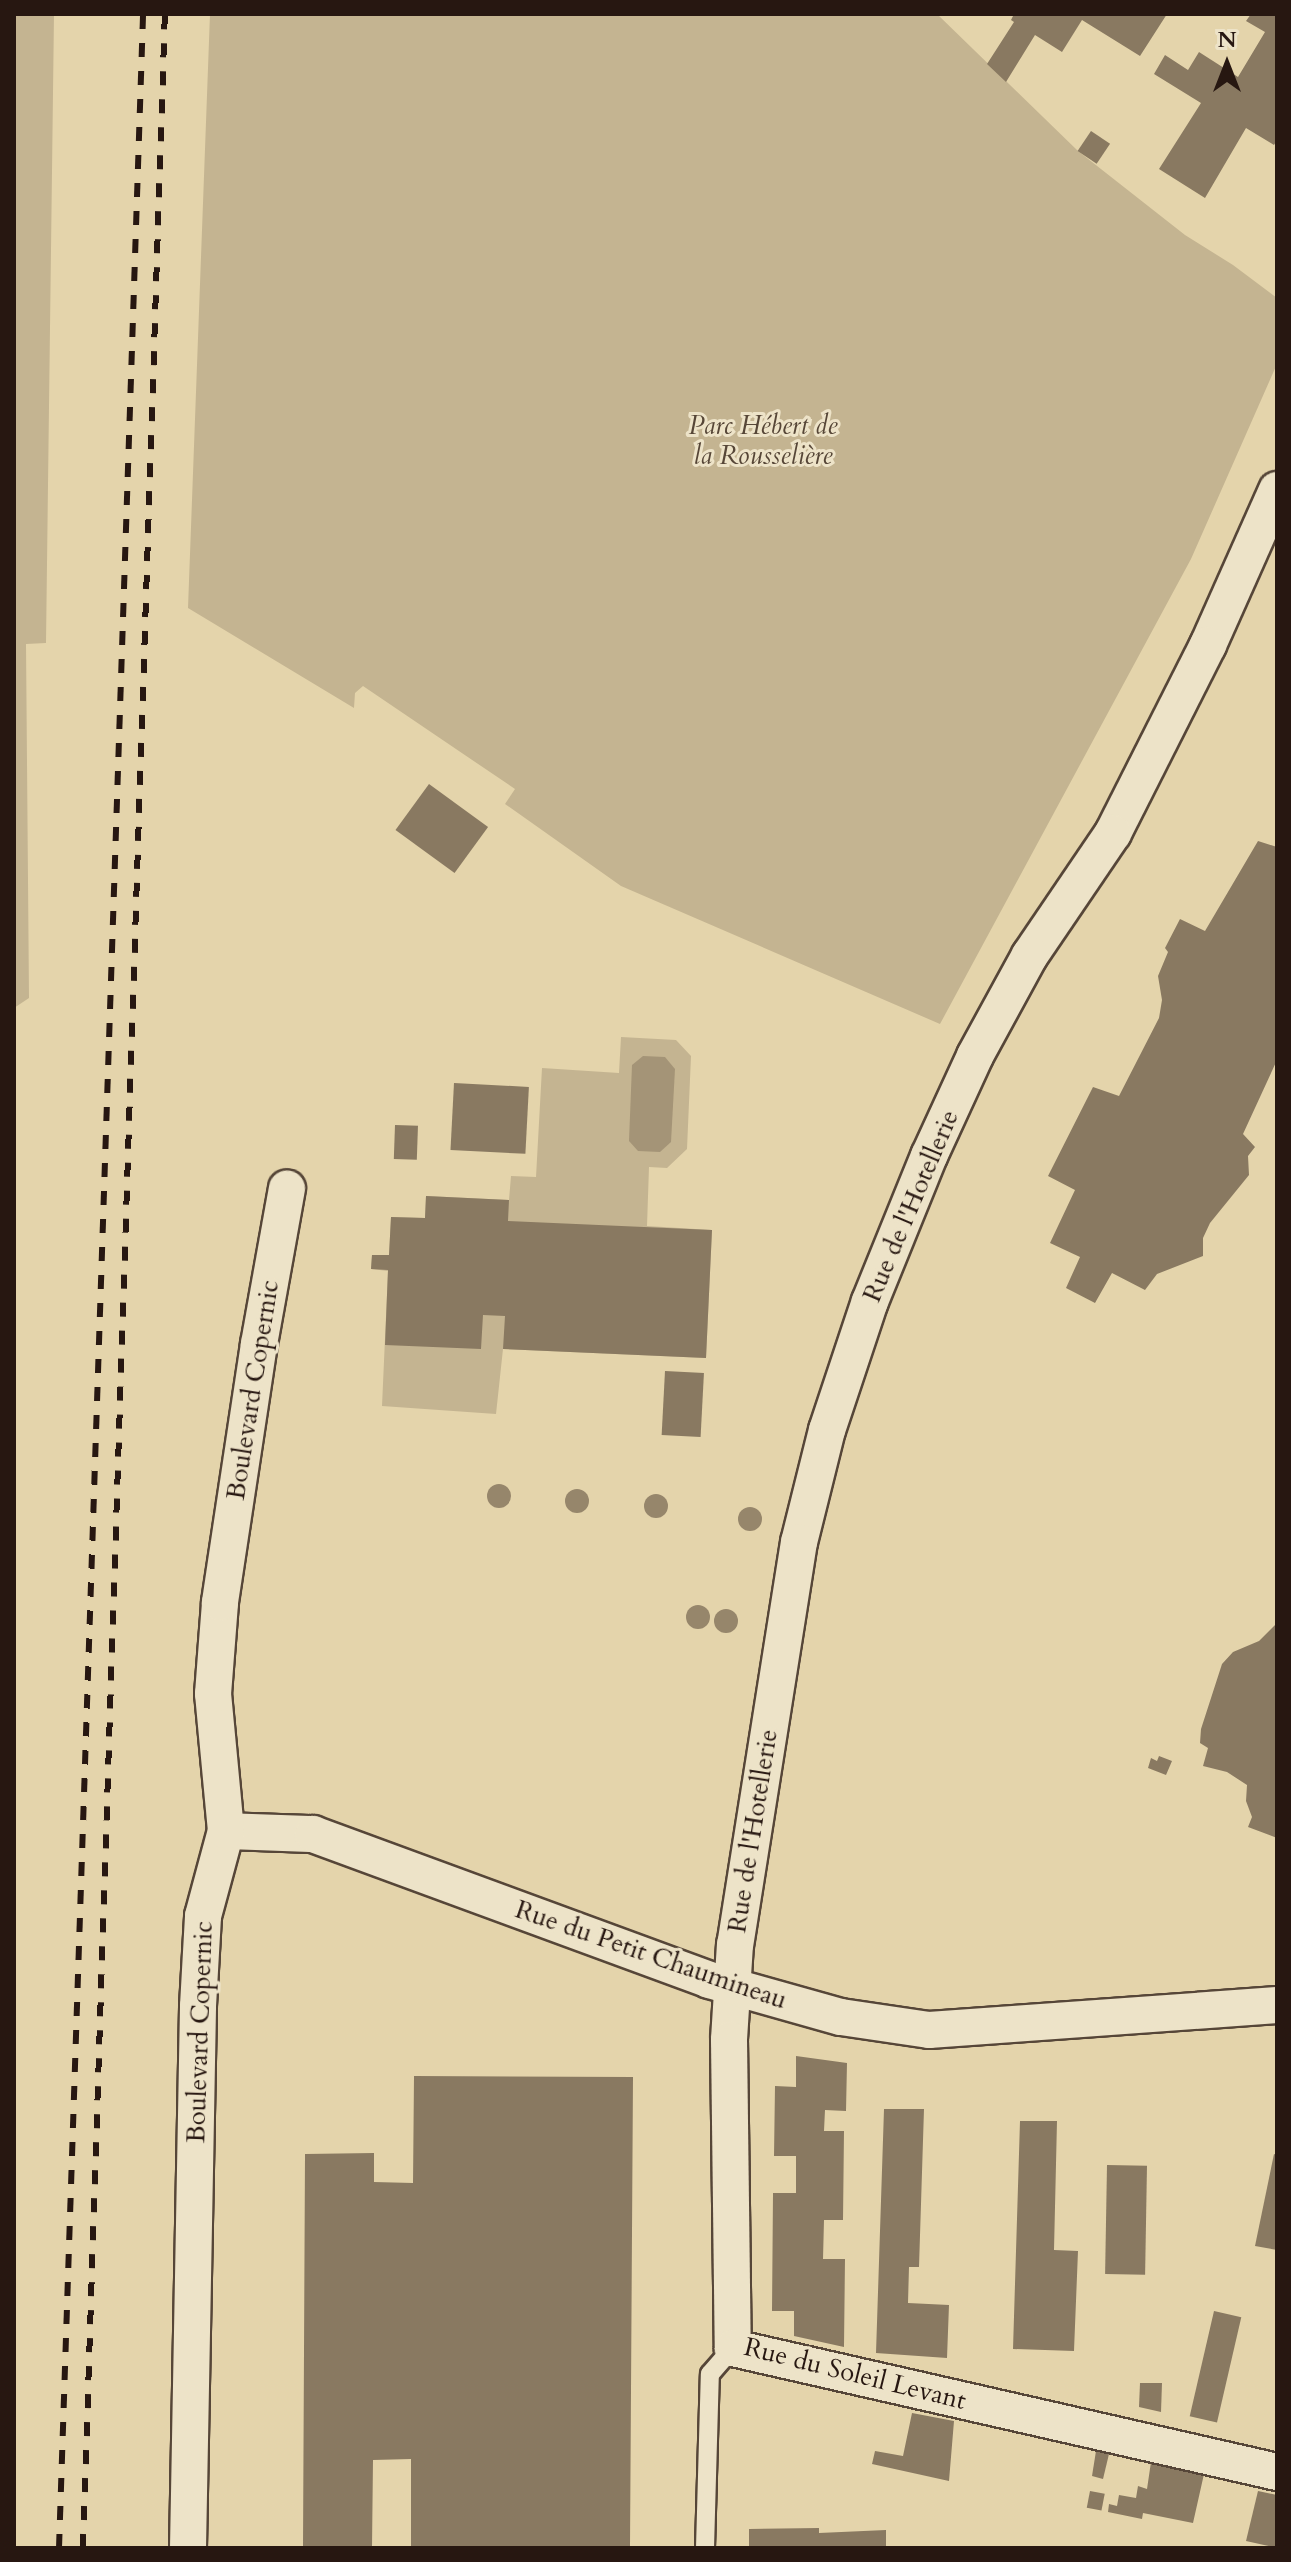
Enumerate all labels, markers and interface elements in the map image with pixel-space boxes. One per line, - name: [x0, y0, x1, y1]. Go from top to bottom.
- north arrow: [1187, 24, 1267, 104]
- text: N: [1217, 25, 1237, 55]
- park label: Parc Hébert de la Rousselière: [688, 410, 838, 472]
- street label: Rue de l'Hotellerie: [856, 1105, 966, 1307]
- street label: Boulevard Copernic: [220, 1278, 286, 1502]
- street label: Rue de l'Hotellerie: [722, 1727, 784, 1935]
- street label: Rue du Petit Chaumineau: [511, 1894, 791, 2016]
- street label: Boulevard Copernic: [181, 1920, 219, 2144]
- street label: Rue du Soleil Levant: [741, 2331, 969, 2417]

